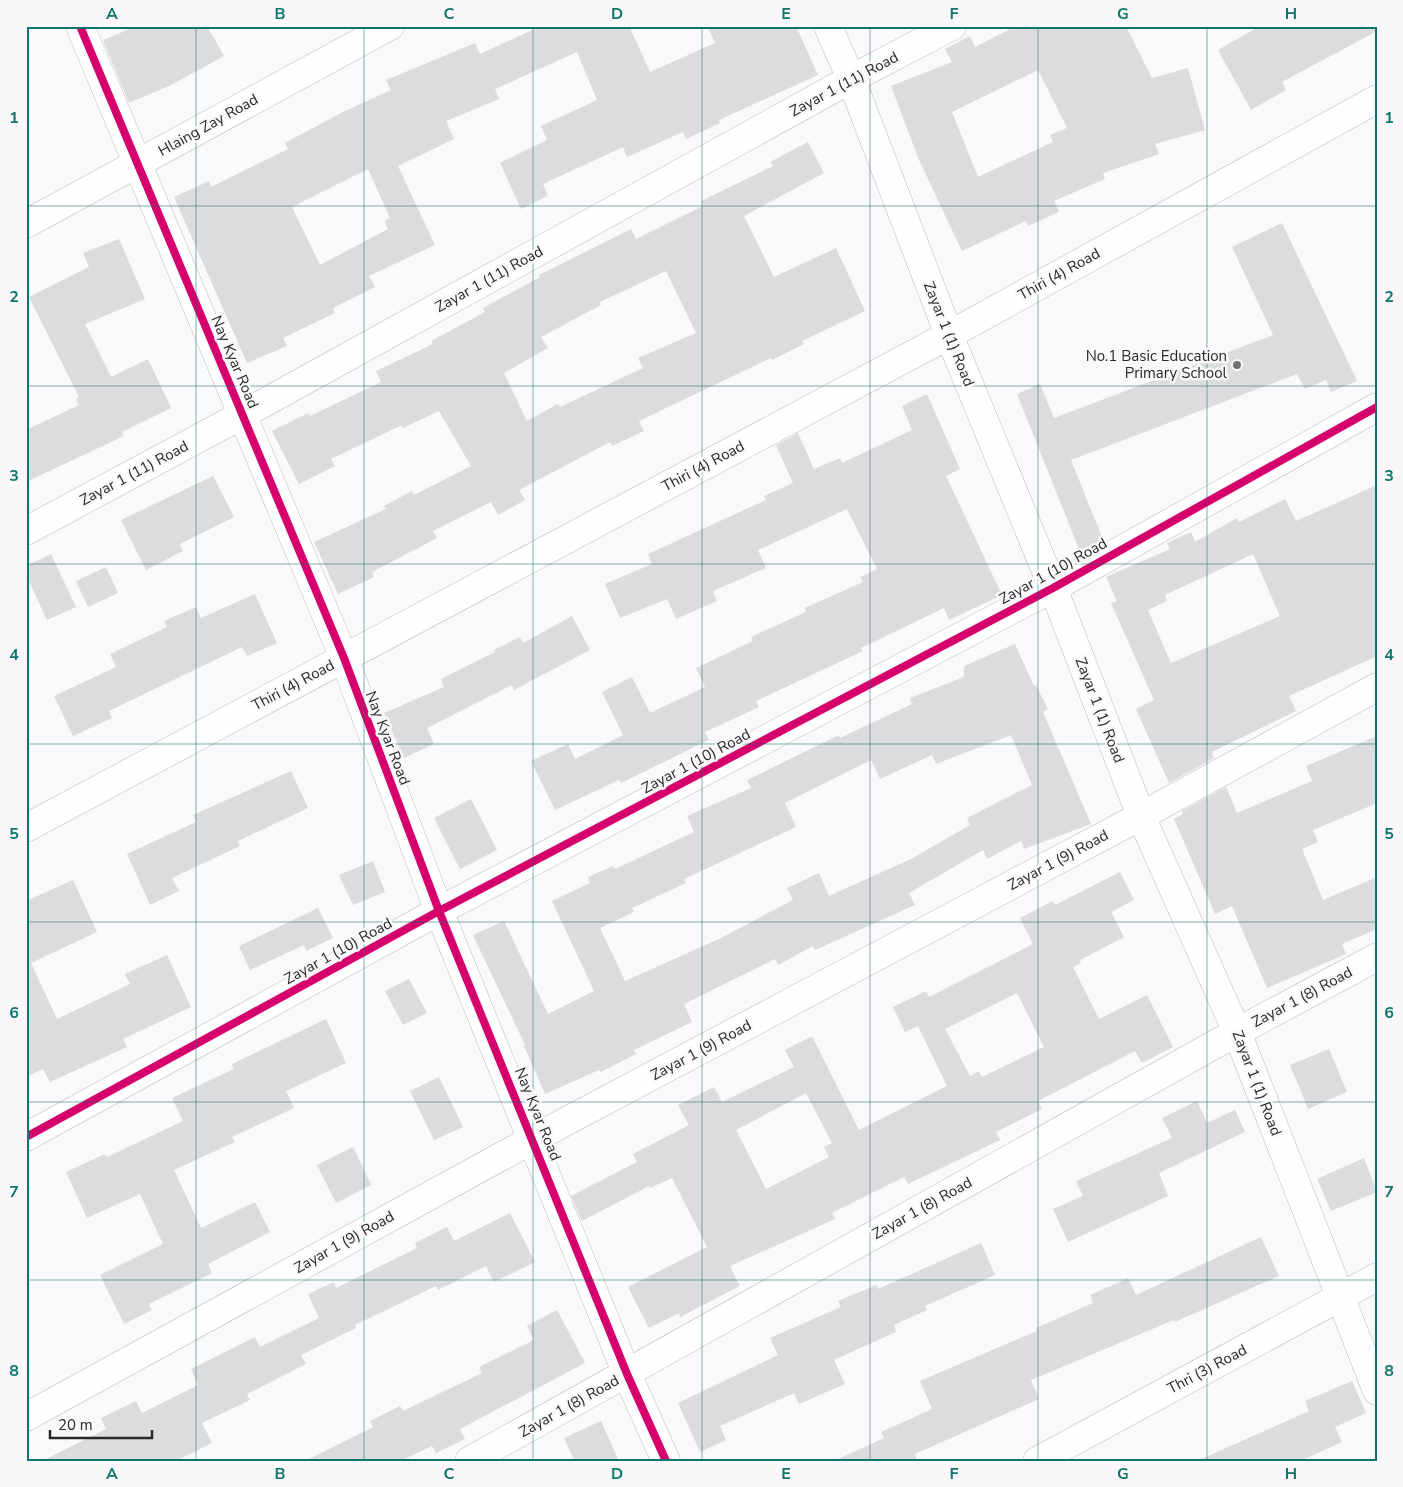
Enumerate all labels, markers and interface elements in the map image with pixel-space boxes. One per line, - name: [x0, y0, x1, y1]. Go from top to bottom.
- text: A: [106, 3, 118, 25]
- text: B: [274, 3, 286, 25]
- text: C: [444, 3, 455, 25]
- text: D: [611, 3, 623, 25]
- text: E: [781, 3, 791, 25]
- text: F: [950, 3, 959, 25]
- text: G: [1117, 3, 1129, 25]
- text: H: [1285, 3, 1297, 25]
- street label: Zayar 1 (11) Road: [786, 47, 902, 121]
- street label: Hlaing Zay Road: [154, 89, 262, 161]
- text: 1: [9, 107, 19, 129]
- text: 1: [1384, 107, 1394, 129]
- street label: Zayar 1 (11) Road: [431, 241, 547, 317]
- street label: Thiri (4) Road: [1014, 243, 1104, 305]
- street label: Zayar 1 (1) Road: [919, 279, 979, 389]
- text: 2: [9, 286, 19, 308]
- text: 2: [1384, 286, 1394, 308]
- street label: Nay Kyar Road: [206, 312, 264, 412]
- place label: No.1 Basic Education Primary School: [1086, 346, 1228, 383]
- marker: No.1 Basic Education Primary School: [1231, 359, 1243, 371]
- street label: Zayar 1 (11) Road: [76, 436, 192, 510]
- street label: Thiri (4) Road: [658, 436, 748, 496]
- text: 3: [9, 465, 19, 487]
- text: 3: [1384, 465, 1394, 487]
- street label: Zayar 1 (10) Road: [995, 533, 1111, 609]
- text: 4: [9, 644, 19, 666]
- text: 4: [1384, 644, 1394, 666]
- street label: Zayar 1 (1) Road: [1071, 654, 1129, 766]
- street label: Thiri (4) Road: [248, 655, 338, 715]
- street label: Nay Kyar Road: [361, 688, 415, 788]
- street label: Zayar 1 (10) Road: [638, 724, 754, 798]
- text: 5: [9, 823, 19, 845]
- text: 5: [1384, 823, 1394, 845]
- street label: Zayar 1 (9) Road: [1004, 825, 1112, 895]
- street label: Zayar 1 (10) Road: [280, 913, 396, 989]
- street label: Zayar 1 (8) Road: [1248, 962, 1356, 1032]
- text: 6: [9, 1002, 19, 1024]
- text: 6: [1384, 1002, 1394, 1024]
- street label: Zayar 1 (9) Road: [647, 1015, 755, 1085]
- street label: Zayar 1 (1) Road: [1228, 1027, 1286, 1139]
- street label: Nay Kyar Road: [510, 1064, 566, 1164]
- street label: Zayar 1 (8) Road: [868, 1172, 976, 1244]
- text: 7: [9, 1181, 19, 1203]
- text: 7: [1384, 1181, 1394, 1203]
- street label: Zayar 1 (9) Road: [290, 1206, 398, 1278]
- street label: Thri (3) Road: [1164, 1340, 1250, 1398]
- text: 8: [9, 1360, 19, 1382]
- text: 8: [1384, 1360, 1394, 1382]
- street label: Zayar 1 (8) Road: [515, 1370, 623, 1442]
- scale bar: [50, 1407, 152, 1439]
- text: 20 m: [58, 1415, 93, 1435]
- text: A: [106, 1463, 118, 1485]
- text: B: [274, 1463, 286, 1485]
- text: C: [444, 1463, 455, 1485]
- text: D: [611, 1463, 623, 1485]
- text: E: [781, 1463, 791, 1485]
- text: F: [950, 1463, 959, 1485]
- text: G: [1117, 1463, 1129, 1485]
- text: H: [1285, 1463, 1297, 1485]

